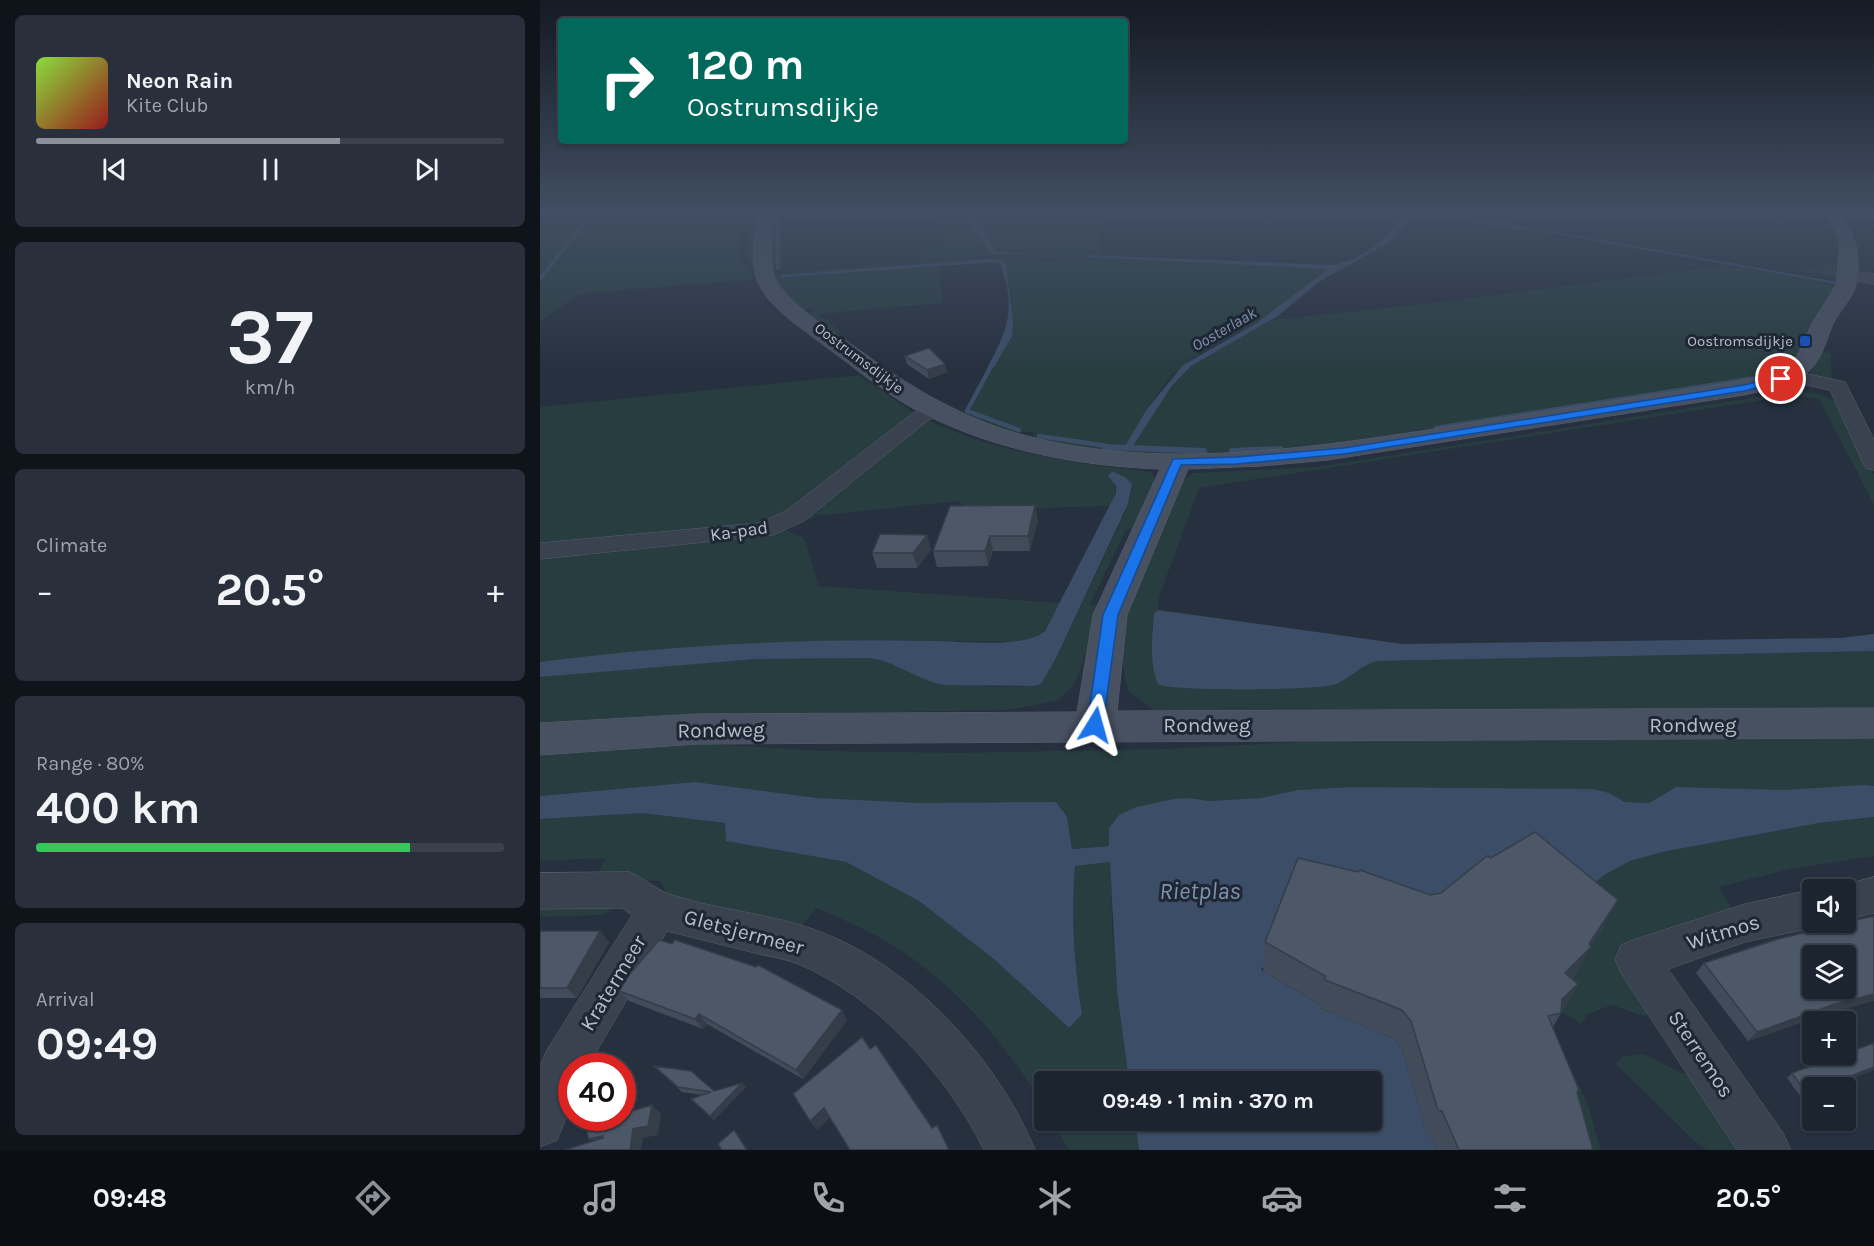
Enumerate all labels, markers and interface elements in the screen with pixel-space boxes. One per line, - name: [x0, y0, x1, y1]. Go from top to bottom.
- text: 120 m: [687, 40, 804, 90]
- icon: right: [588, 42, 666, 120]
- text: Neon Rain: [126, 68, 233, 94]
- text: Oostrumsdijkje: [687, 91, 879, 123]
- text: Kite Club: [126, 94, 208, 117]
- icon: previous: [98, 153, 131, 186]
- icon: pause: [254, 153, 287, 186]
- icon: next: [410, 153, 443, 186]
- text: 37: [226, 291, 314, 383]
- water label: Oosterlaak: [1188, 303, 1260, 355]
- street label: Oostrumsdijkje: [811, 319, 907, 397]
- place label: Oostromsdijkje: [1687, 332, 1793, 350]
- marker: Oostromsdijkje: [1798, 334, 1812, 348]
- pin: [1755, 353, 1806, 404]
- icon: arrive: [1764, 362, 1797, 395]
- text: km/h: [245, 376, 295, 399]
- street label: Ka-pad: [709, 516, 769, 546]
- text: Climate: [36, 534, 107, 557]
- text: 20.5°: [215, 564, 325, 616]
- text: −: [36, 572, 53, 610]
- text: +: [487, 572, 504, 610]
- position arrow: [1063, 693, 1127, 757]
- street label: Rondweg: [1163, 713, 1251, 737]
- street label: Rondweg: [1649, 713, 1737, 737]
- street label: Rondweg: [677, 717, 765, 743]
- text: Range · 80%: [36, 752, 145, 775]
- text: 400 km: [36, 782, 200, 834]
- water label: Rietplas: [1159, 877, 1241, 905]
- map controls: [1802, 879, 1856, 1131]
- button: sound: [1802, 879, 1856, 933]
- street label: Gletsjermeer: [682, 905, 807, 960]
- street label: Witmos: [1684, 910, 1762, 954]
- street label: Kratermeer: [575, 931, 651, 1035]
- button: layers: [1802, 945, 1856, 999]
- text: Arrival: [36, 988, 95, 1011]
- street label: Sterremos: [1663, 1006, 1739, 1102]
- button: +: [1802, 1011, 1856, 1065]
- text: 09:49: [36, 1018, 158, 1070]
- speed limit sign: 40: [558, 1053, 636, 1131]
- button: −: [1802, 1077, 1856, 1131]
- text: 09:49 · 1 min · 370 m: [1102, 1088, 1314, 1114]
- icon: directions: [352, 1177, 394, 1219]
- icon: music: [580, 1177, 622, 1219]
- icon: phone: [807, 1177, 849, 1219]
- icon: climate: [1034, 1177, 1076, 1219]
- icon: car: [1261, 1177, 1303, 1219]
- icon: filters: [1489, 1177, 1531, 1219]
- text: 09:48: [93, 1182, 167, 1214]
- text: 20.5°: [1716, 1182, 1781, 1214]

